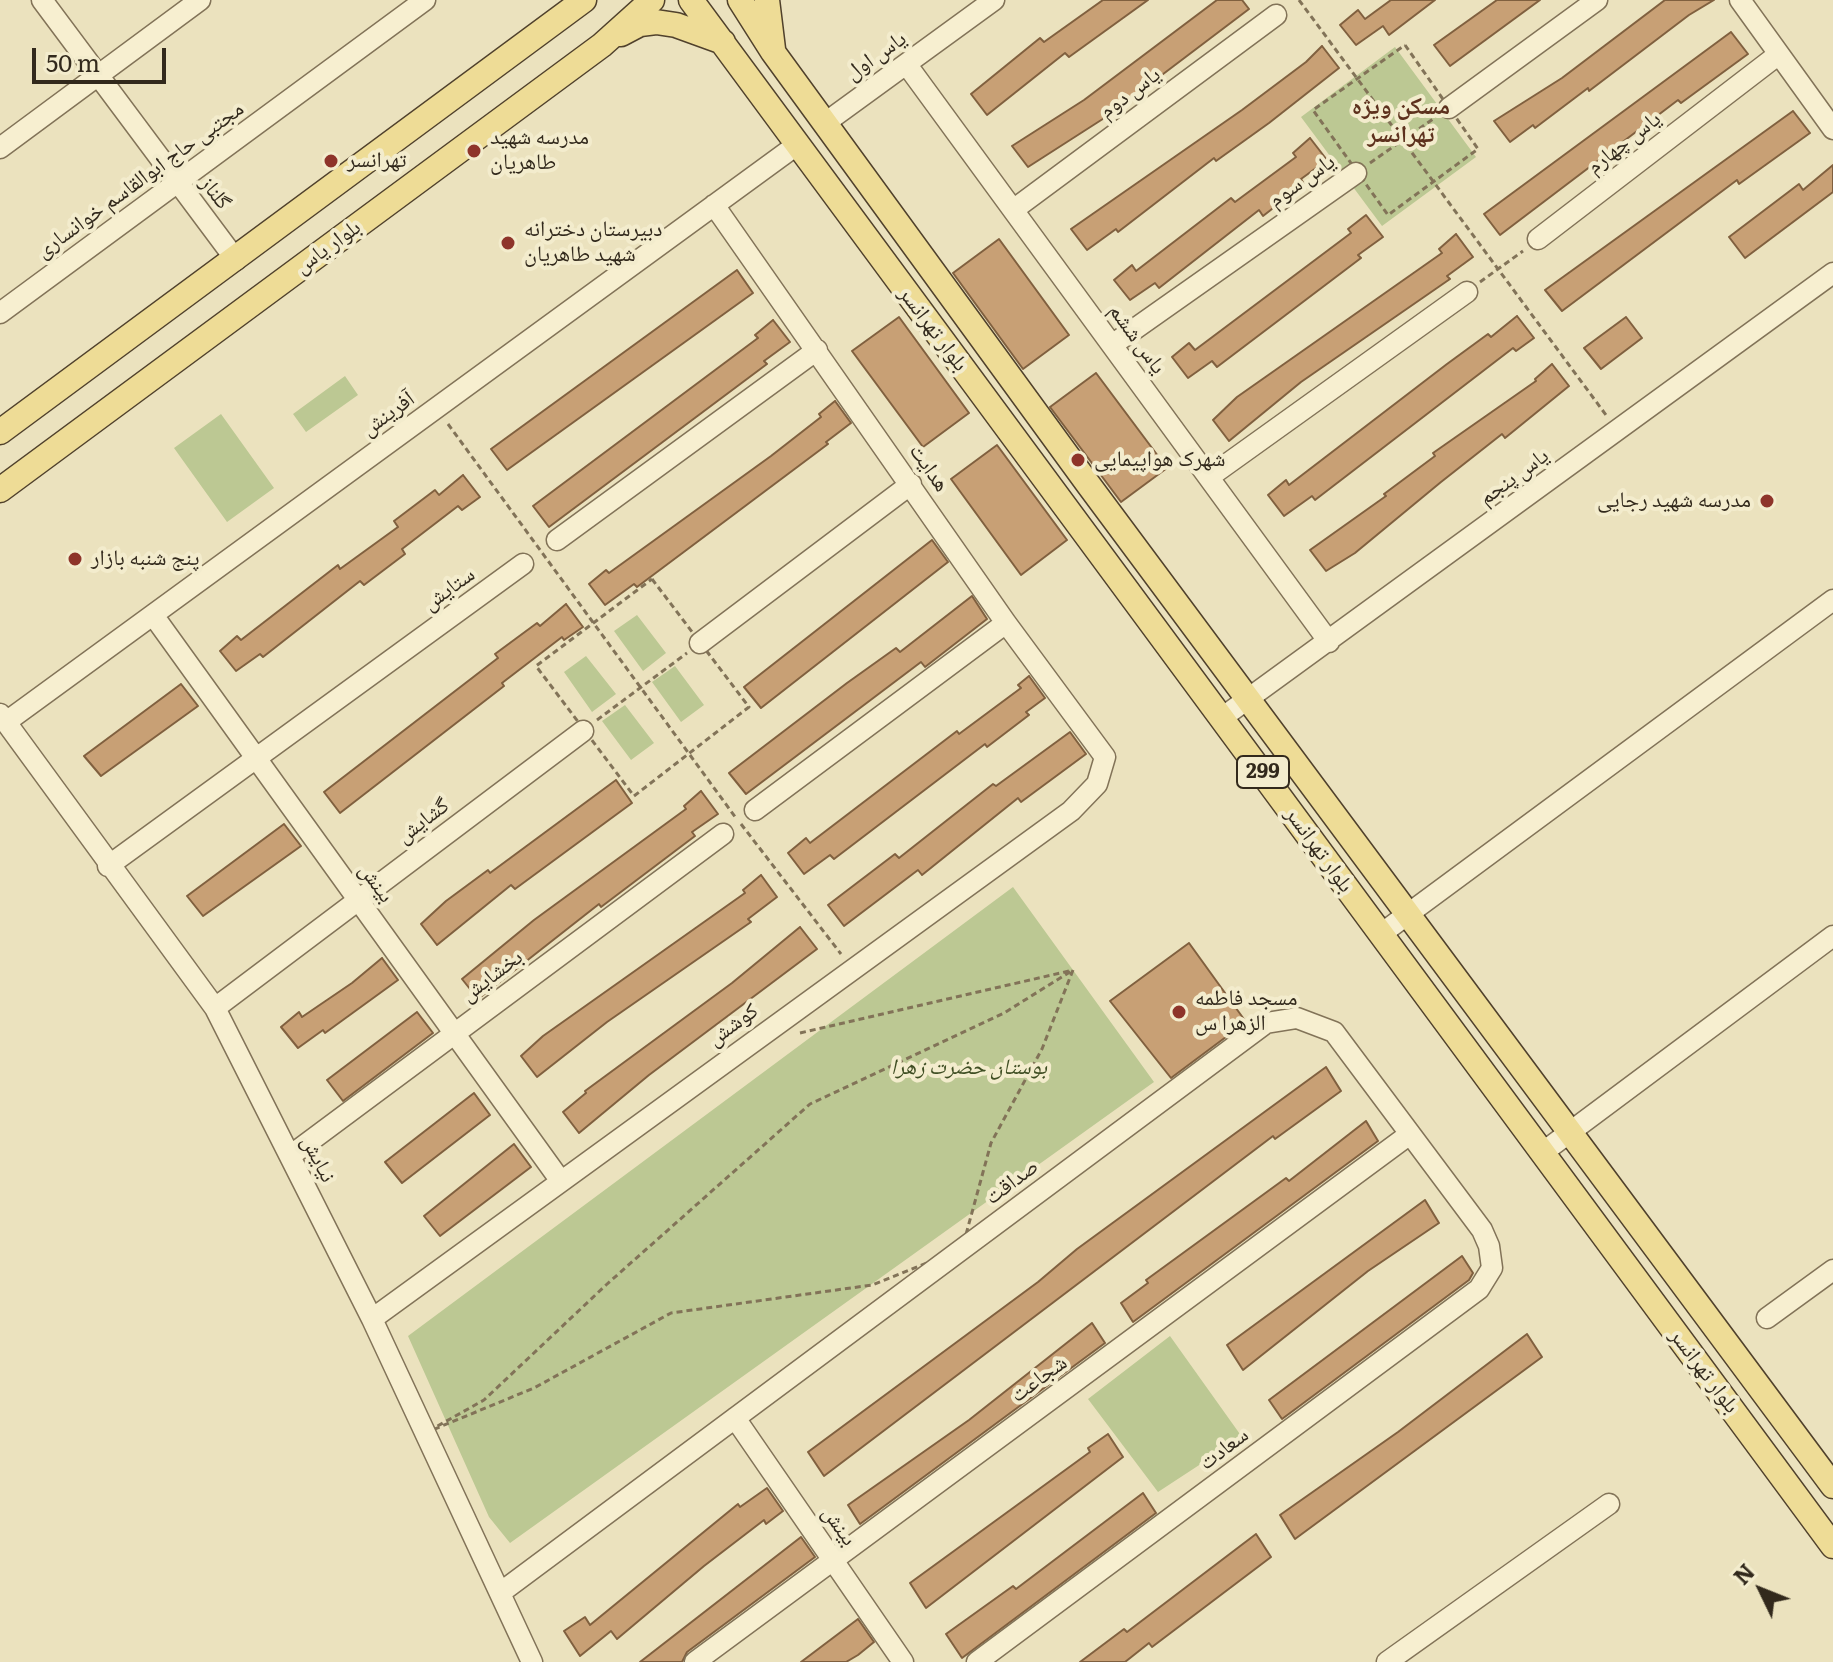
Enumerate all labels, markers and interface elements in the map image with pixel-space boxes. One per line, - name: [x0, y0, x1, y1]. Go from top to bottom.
- street label: یاس اول: [840, 26, 912, 86]
- scale bar: [36, 32, 170, 82]
- text: 50 m: [46, 44, 100, 79]
- street label: یاس دوم: [1094, 61, 1166, 125]
- district label: مسکن ویژه تهرانسر: [1352, 93, 1450, 149]
- street label: مجتبی حاج ابوالقاسم خوانساری: [31, 96, 249, 264]
- street label: یاس چهارم: [1582, 106, 1666, 180]
- place label: مدرسه شهید طاهریان: [490, 125, 589, 176]
- marker: مدرسه شهید طاهریان: [465, 142, 483, 160]
- place label: تهرانسر: [347, 148, 407, 174]
- street label: یاس سوم: [1264, 149, 1340, 213]
- marker: تهرانسر: [322, 152, 340, 170]
- street label: گلناز: [194, 171, 236, 215]
- street label: بلوار یاس: [290, 214, 366, 280]
- place label: دبیرستان دخترانه شهید طاهریان: [524, 217, 662, 268]
- marker: دبیرستان دخترانه شهید طاهریان: [499, 234, 517, 252]
- street label: بلوار تهرانسر: [893, 281, 973, 377]
- street label: یاس ششم: [1103, 299, 1171, 379]
- street label: آفرینش: [356, 386, 420, 442]
- street label: هدایت: [903, 439, 955, 497]
- street label: یاس پنجم: [1474, 443, 1554, 511]
- place label: شهرک هواپیمایی: [1094, 447, 1226, 473]
- marker: شهرک هواپیمایی: [1069, 451, 1087, 469]
- place label: مدرسه شهید رجایی: [1597, 488, 1751, 514]
- marker: مدرسه شهید رجایی: [1758, 492, 1776, 510]
- place label: پنج شنبه بازار: [91, 546, 200, 572]
- marker: پنج شنبه بازار: [66, 550, 84, 568]
- street label: ستایش: [418, 561, 480, 617]
- road number: 299: [1237, 756, 1289, 788]
- street label: گشایش: [391, 793, 455, 849]
- street label: بلوار تهرانسر: [1279, 802, 1359, 898]
- street label: بینش: [353, 858, 399, 908]
- street label: بخشایش: [456, 944, 528, 1008]
- place label: مسجد فاطمه الزهرا س: [1195, 986, 1297, 1038]
- street label: کوشش: [702, 998, 764, 1052]
- marker: مسجد فاطمه الزهرا س: [1170, 1003, 1188, 1021]
- park label: بوستان حضرت زهرا: [891, 1055, 1047, 1081]
- street label: نیایش: [295, 1131, 341, 1187]
- street label: صداقت: [980, 1153, 1044, 1211]
- street label: بلوار تهرانسر: [1664, 1323, 1744, 1419]
- street label: شجاعت: [1005, 1350, 1073, 1408]
- street label: سعادت: [1194, 1422, 1254, 1476]
- street label: بینش: [816, 1501, 862, 1551]
- north arrow: [1721, 1550, 1801, 1630]
- text: N: [1725, 1555, 1761, 1591]

